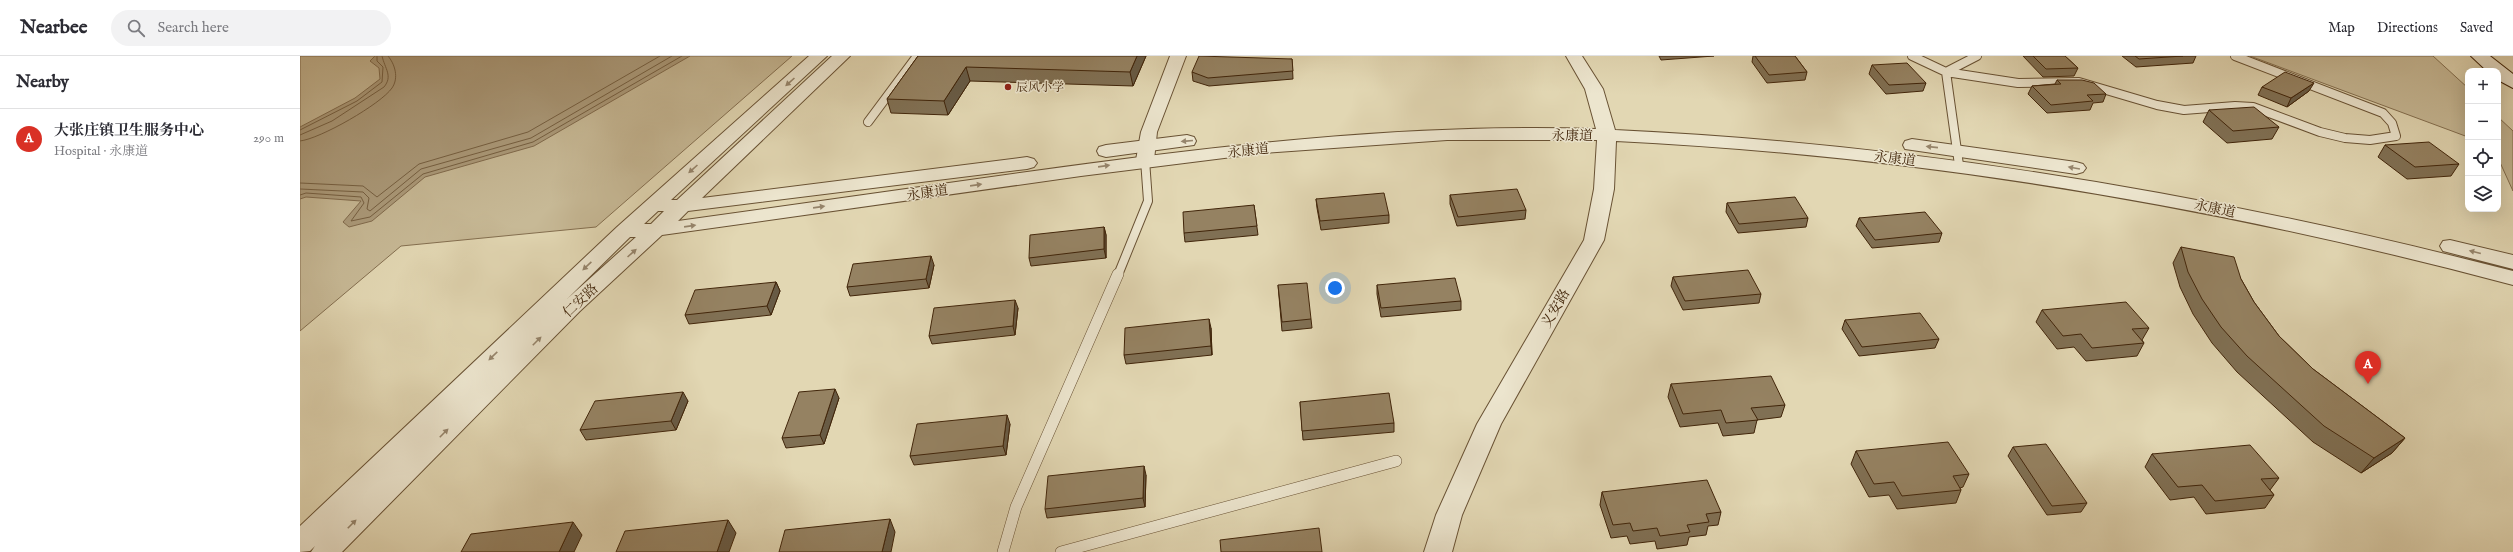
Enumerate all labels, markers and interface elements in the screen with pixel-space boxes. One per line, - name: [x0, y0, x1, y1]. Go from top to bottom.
- search box: [111, 10, 391, 46]
- text: Nearbee: [20, 16, 87, 40]
- icon: search: [125, 17, 147, 39]
- text: Search here: [157, 18, 229, 37]
- text: Map: [2328, 19, 2355, 37]
- text: Directions: [2377, 19, 2438, 37]
- text: Saved: [2460, 19, 2493, 37]
- map controls: [2465, 68, 2501, 212]
- button: +: [2465, 68, 2501, 104]
- text: Nearby: [16, 72, 69, 93]
- one-way arrow: [785, 78, 795, 87]
- place label: 辰风小学: [1016, 80, 1064, 95]
- marker: 辰风小学: [1003, 82, 1013, 92]
- button: −: [2465, 104, 2501, 140]
- text: 大张庄镇卫生服务中心: [54, 121, 204, 140]
- street label: 永康道: [1551, 127, 1593, 145]
- text: A: [25, 130, 33, 147]
- text: 290 m: [253, 130, 284, 147]
- one-way arrow: [1181, 138, 1193, 145]
- street label: 永康道: [1226, 140, 1270, 162]
- button: locate: [2465, 140, 2501, 176]
- text: Hospital · 永康道: [54, 143, 148, 160]
- one-way arrow: [1926, 144, 1938, 150]
- street label: 永康道: [1873, 148, 1917, 170]
- one-way arrow: [1098, 163, 1110, 169]
- one-way arrow: [2068, 164, 2080, 170]
- one-way arrow: [688, 165, 698, 174]
- button: layers: [2465, 176, 2501, 212]
- street label: 永康道: [905, 181, 949, 205]
- one-way arrow: [969, 182, 982, 188]
- street label: 永康道: [2192, 196, 2237, 222]
- one-way arrow: [813, 204, 825, 210]
- one-way arrow: [684, 223, 696, 229]
- one-way arrow: [626, 248, 637, 257]
- one-way arrow: [2469, 249, 2481, 255]
- one-way arrow: [582, 261, 592, 271]
- your location: [1325, 278, 1345, 298]
- street label: 仁安路: [559, 280, 602, 322]
- street label: 义安路: [1538, 286, 1574, 331]
- one-way arrow: [532, 336, 542, 346]
- one-way arrow: [488, 351, 498, 361]
- pin: A: [2355, 351, 2381, 384]
- one-way arrow: [439, 428, 449, 438]
- one-way arrow: [347, 519, 357, 529]

